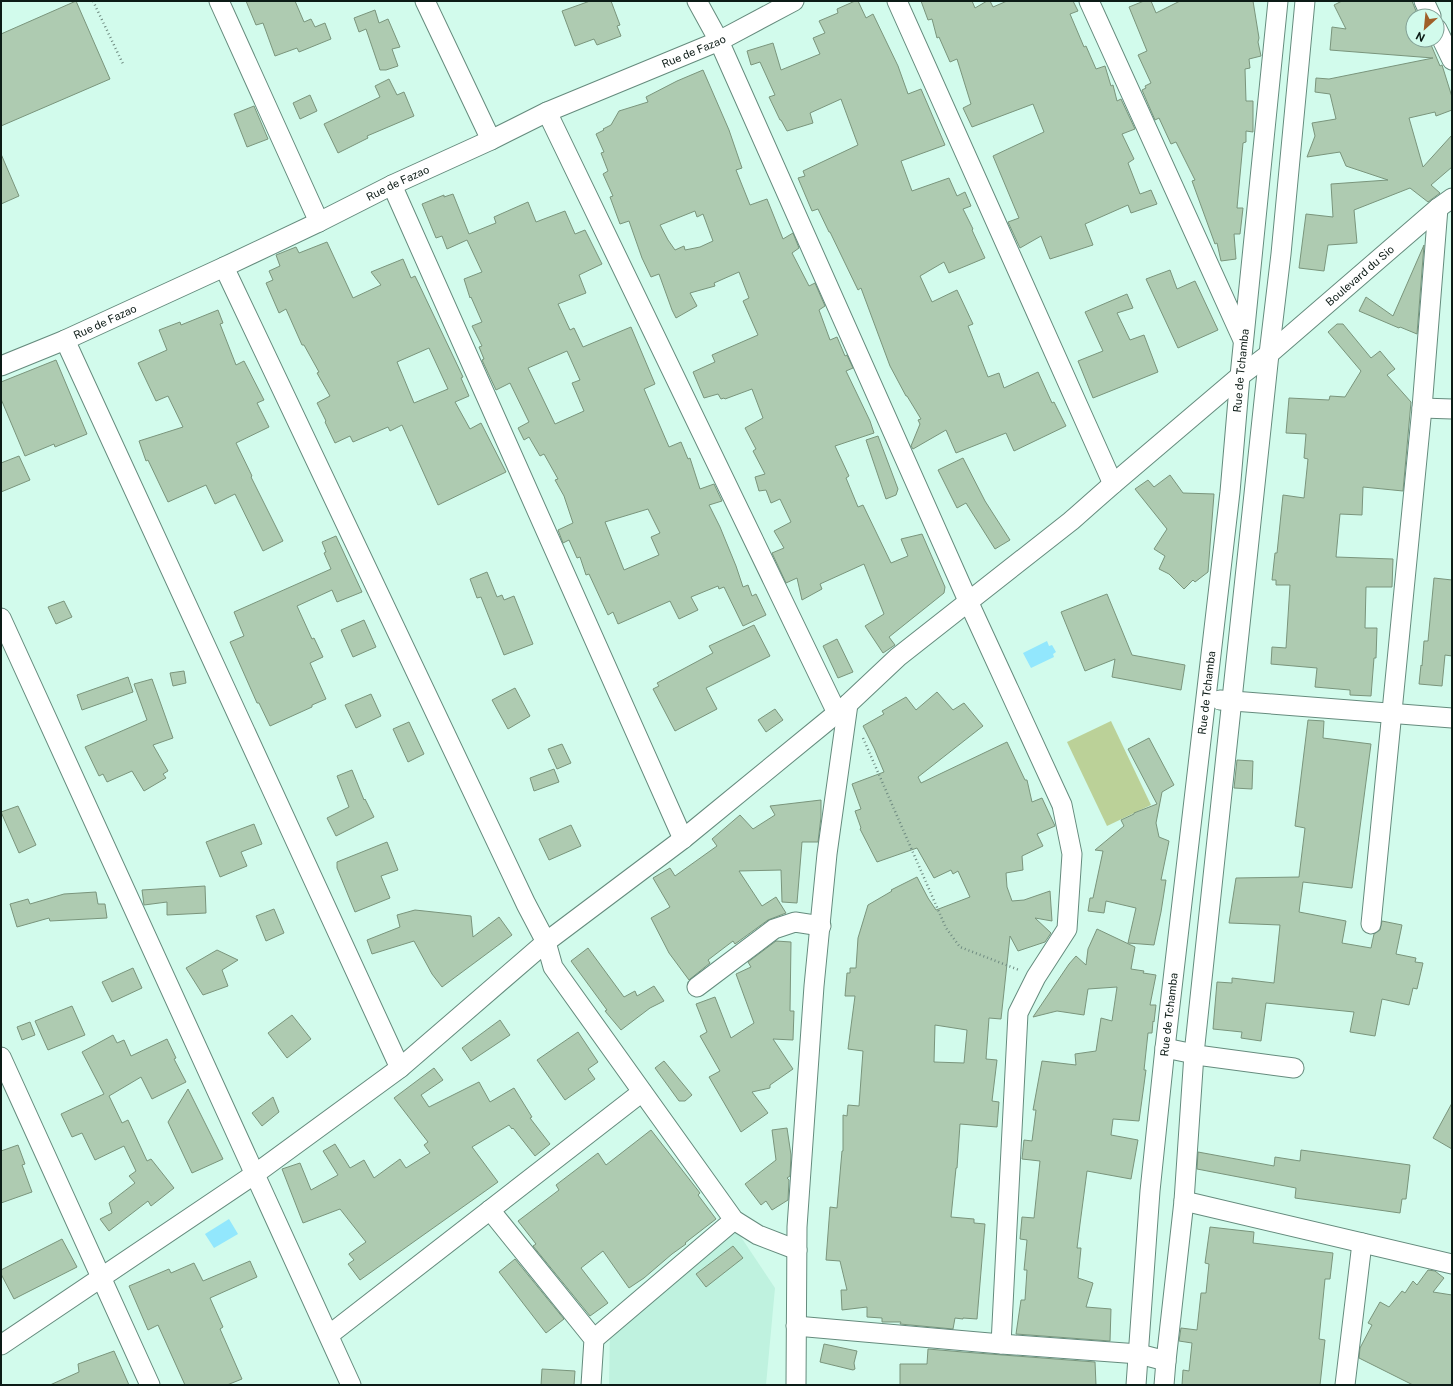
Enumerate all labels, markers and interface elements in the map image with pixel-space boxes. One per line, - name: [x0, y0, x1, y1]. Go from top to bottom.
- north arrow: [1405, 8, 1445, 48]
- text: N: [1414, 30, 1427, 44]
- street label: Rue de Fazao: [660, 33, 728, 70]
- street label: Rue de Fazao: [364, 163, 431, 203]
- street label: Boulevard du Sio: [1323, 243, 1396, 308]
- street label: Rue de Fazao: [71, 302, 138, 341]
- street label: Rue de Tchamba: [1231, 328, 1251, 413]
- street label: Rue de Tchamba: [1196, 650, 1217, 735]
- street label: Rue de Tchamba: [1158, 972, 1180, 1057]

